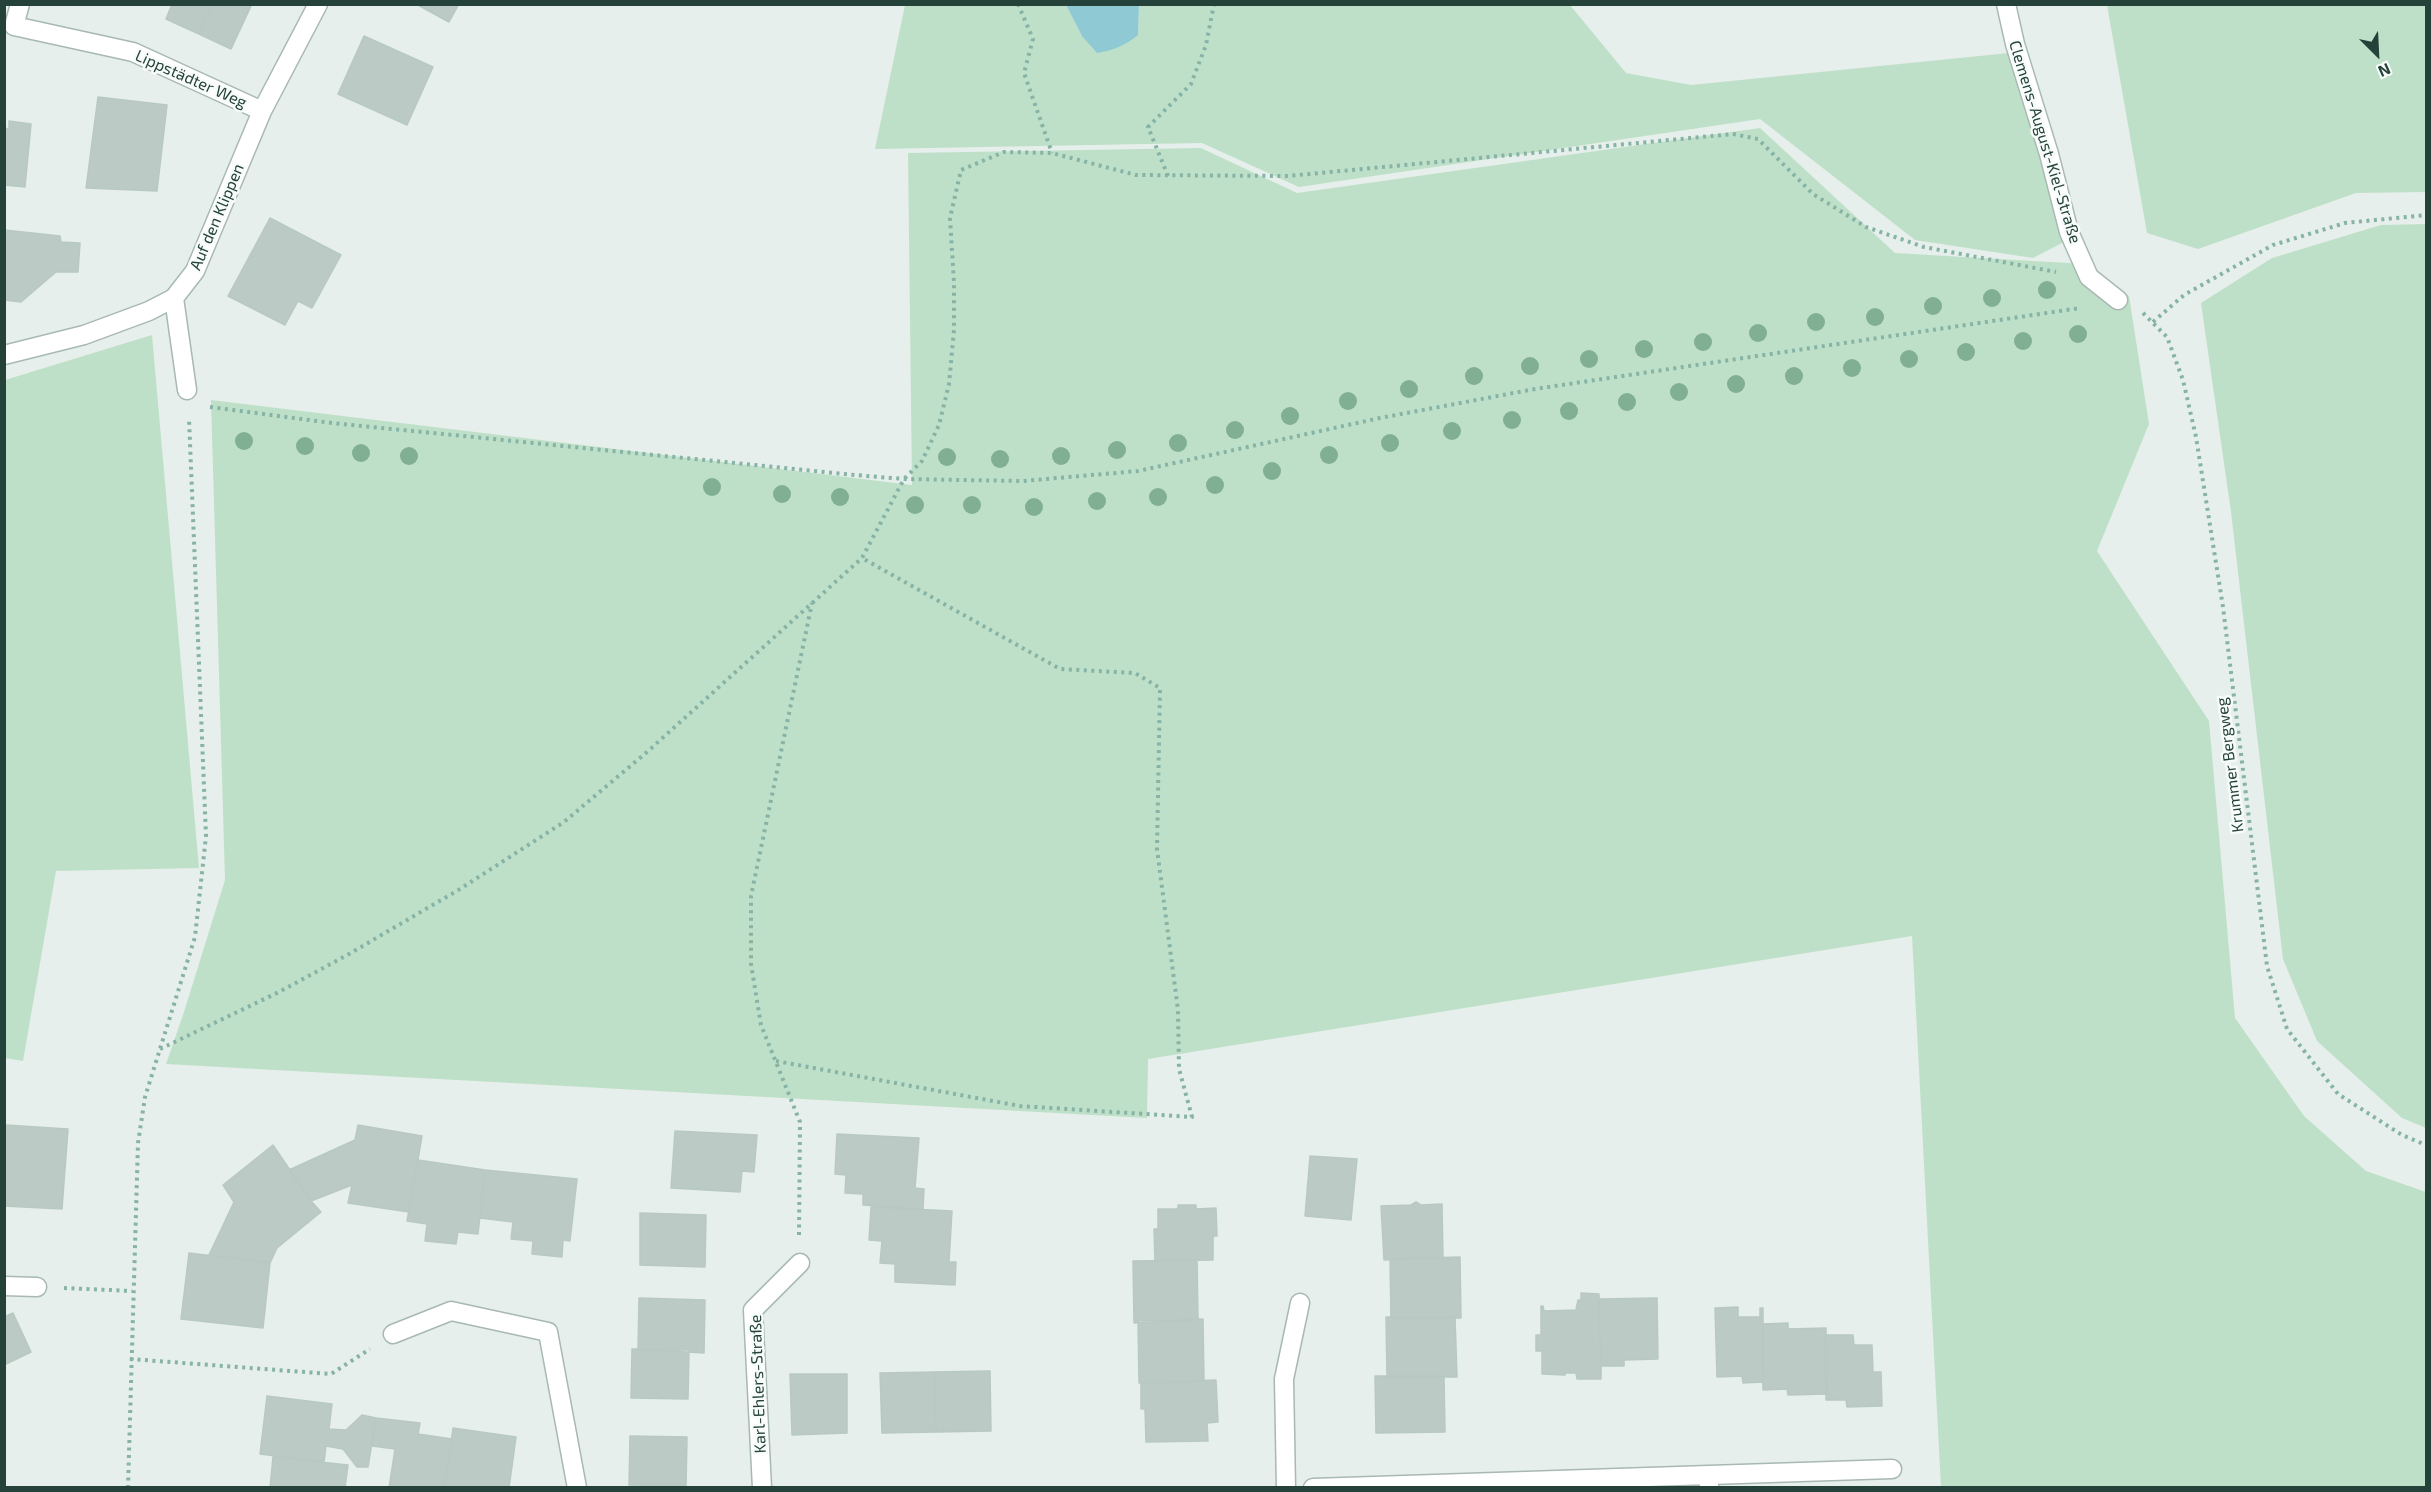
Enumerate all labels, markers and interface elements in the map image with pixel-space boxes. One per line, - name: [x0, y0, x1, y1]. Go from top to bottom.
- north arrow: [2347, 24, 2407, 84]
- street label: Clemens-August-Kiel-Straße: [2005, 38, 2085, 246]
- street label: Lippstädter Weg: [132, 46, 250, 112]
- text: N: [2375, 60, 2394, 82]
- street label: Auf den Klippen: [186, 161, 248, 273]
- street label: Krummer Bergweg: [2212, 696, 2248, 834]
- street label: Karl-Ehlers-Straße: [746, 1314, 770, 1454]

